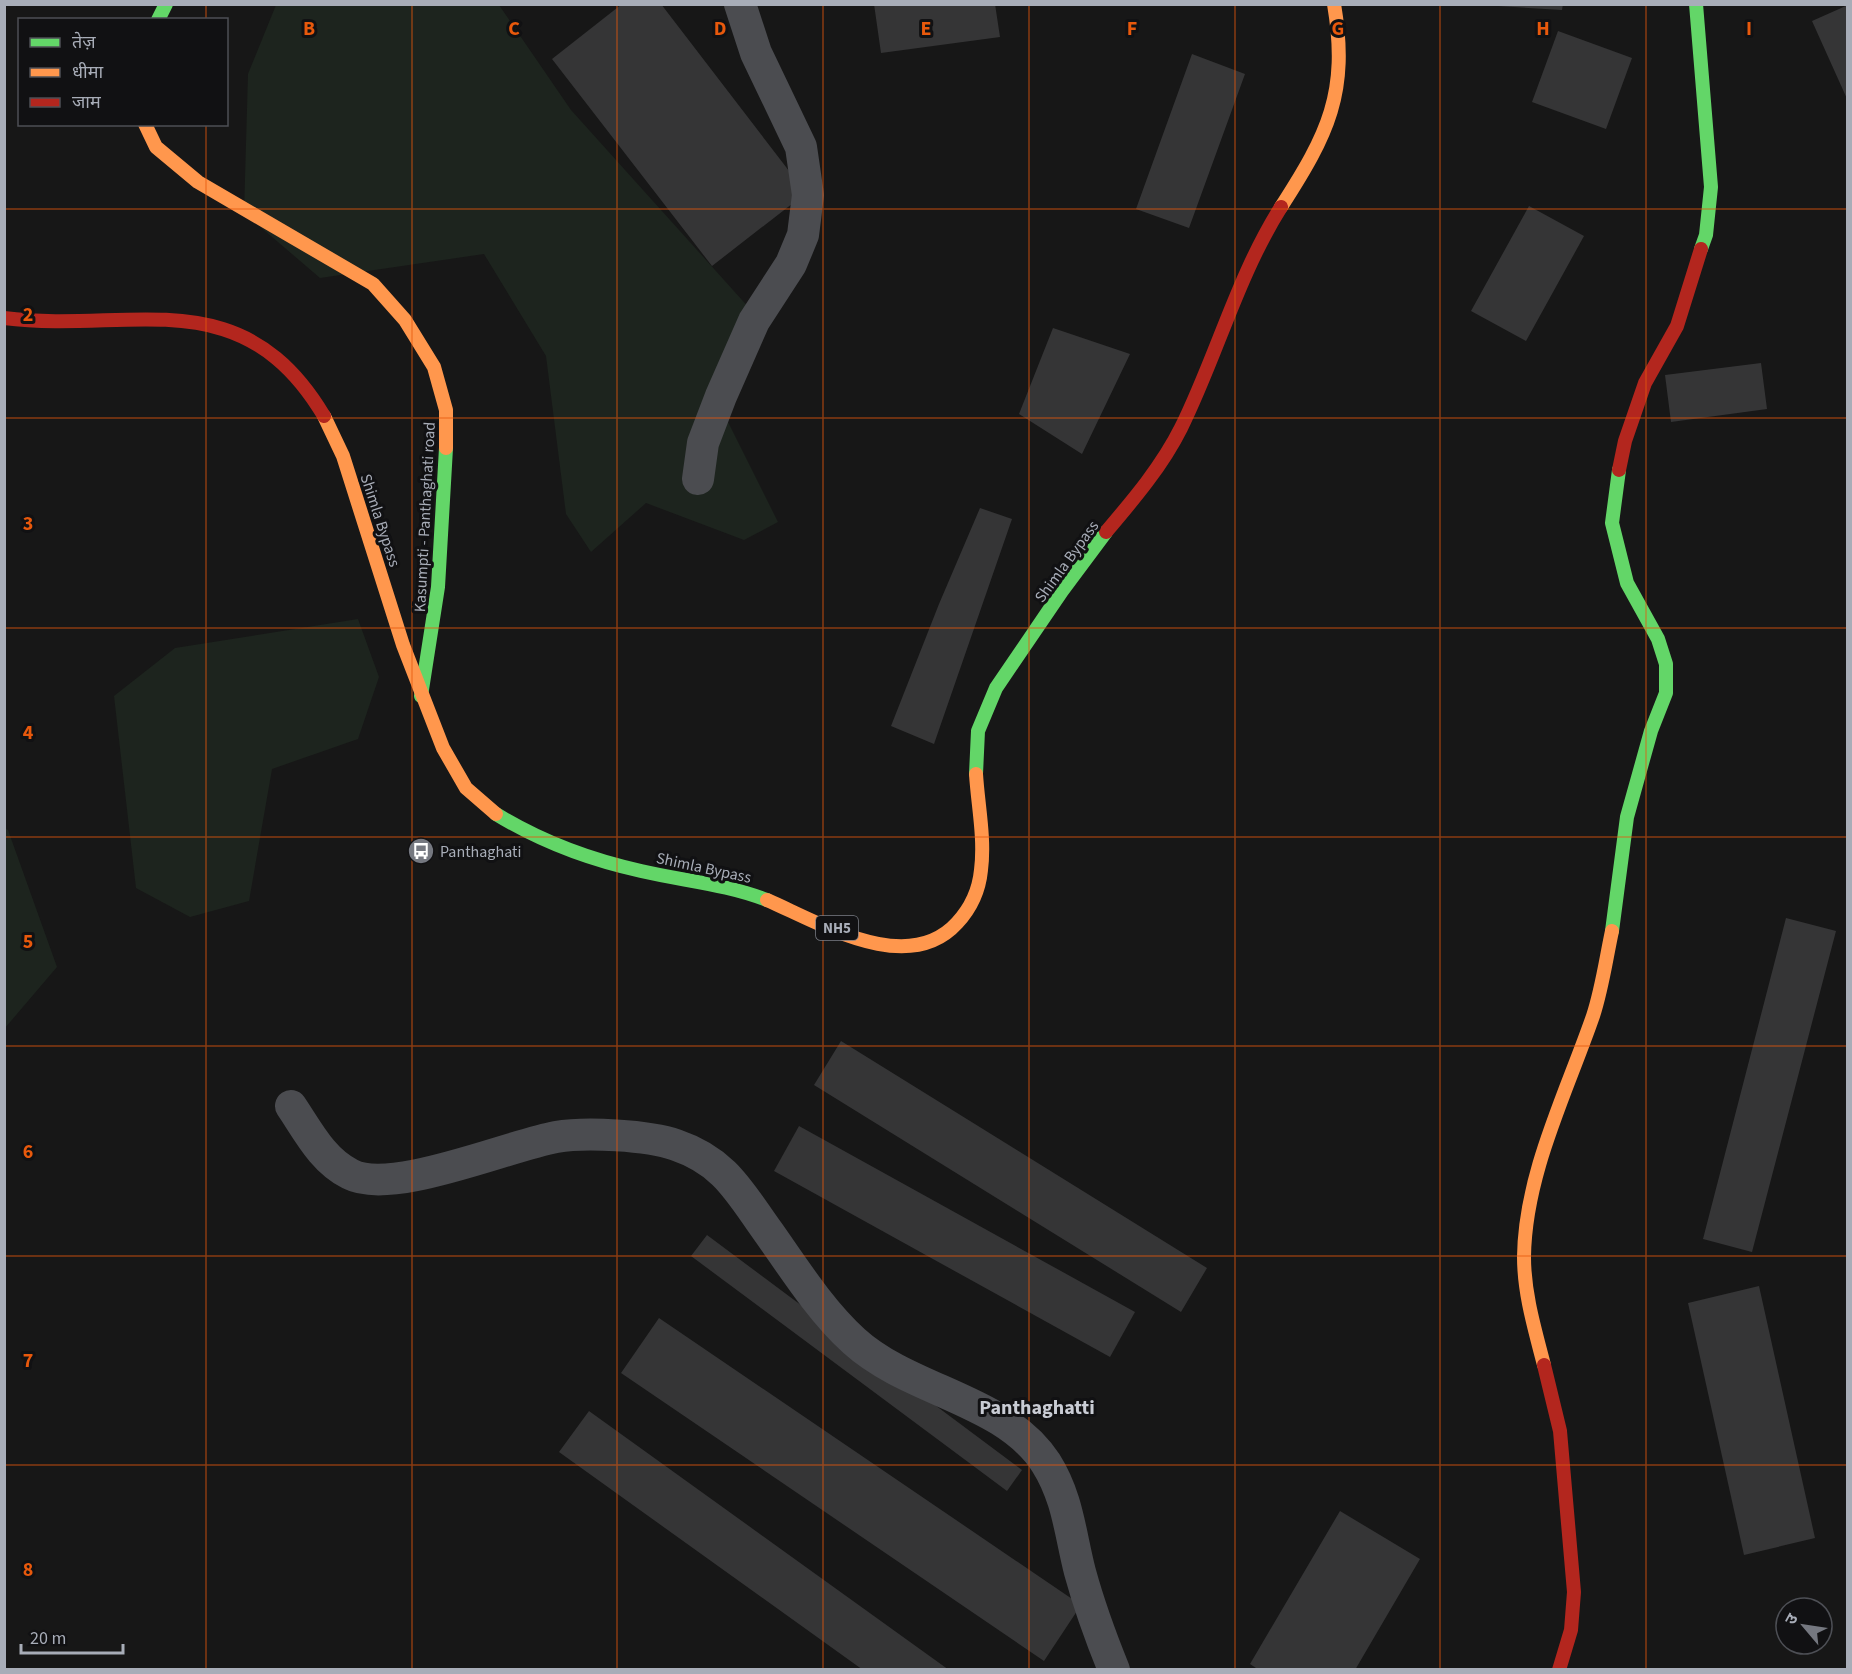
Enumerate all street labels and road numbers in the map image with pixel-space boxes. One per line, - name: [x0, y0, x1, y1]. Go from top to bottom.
- street label: Kasumpti - Panthaghati road: [409, 421, 441, 613]
- street label: Shimla Bypass: [355, 471, 406, 570]
- street label: Shimla Bypass: [1030, 516, 1104, 607]
- street label: Shimla Bypass: [654, 847, 754, 889]
- road number: NH5: [816, 916, 858, 940]

